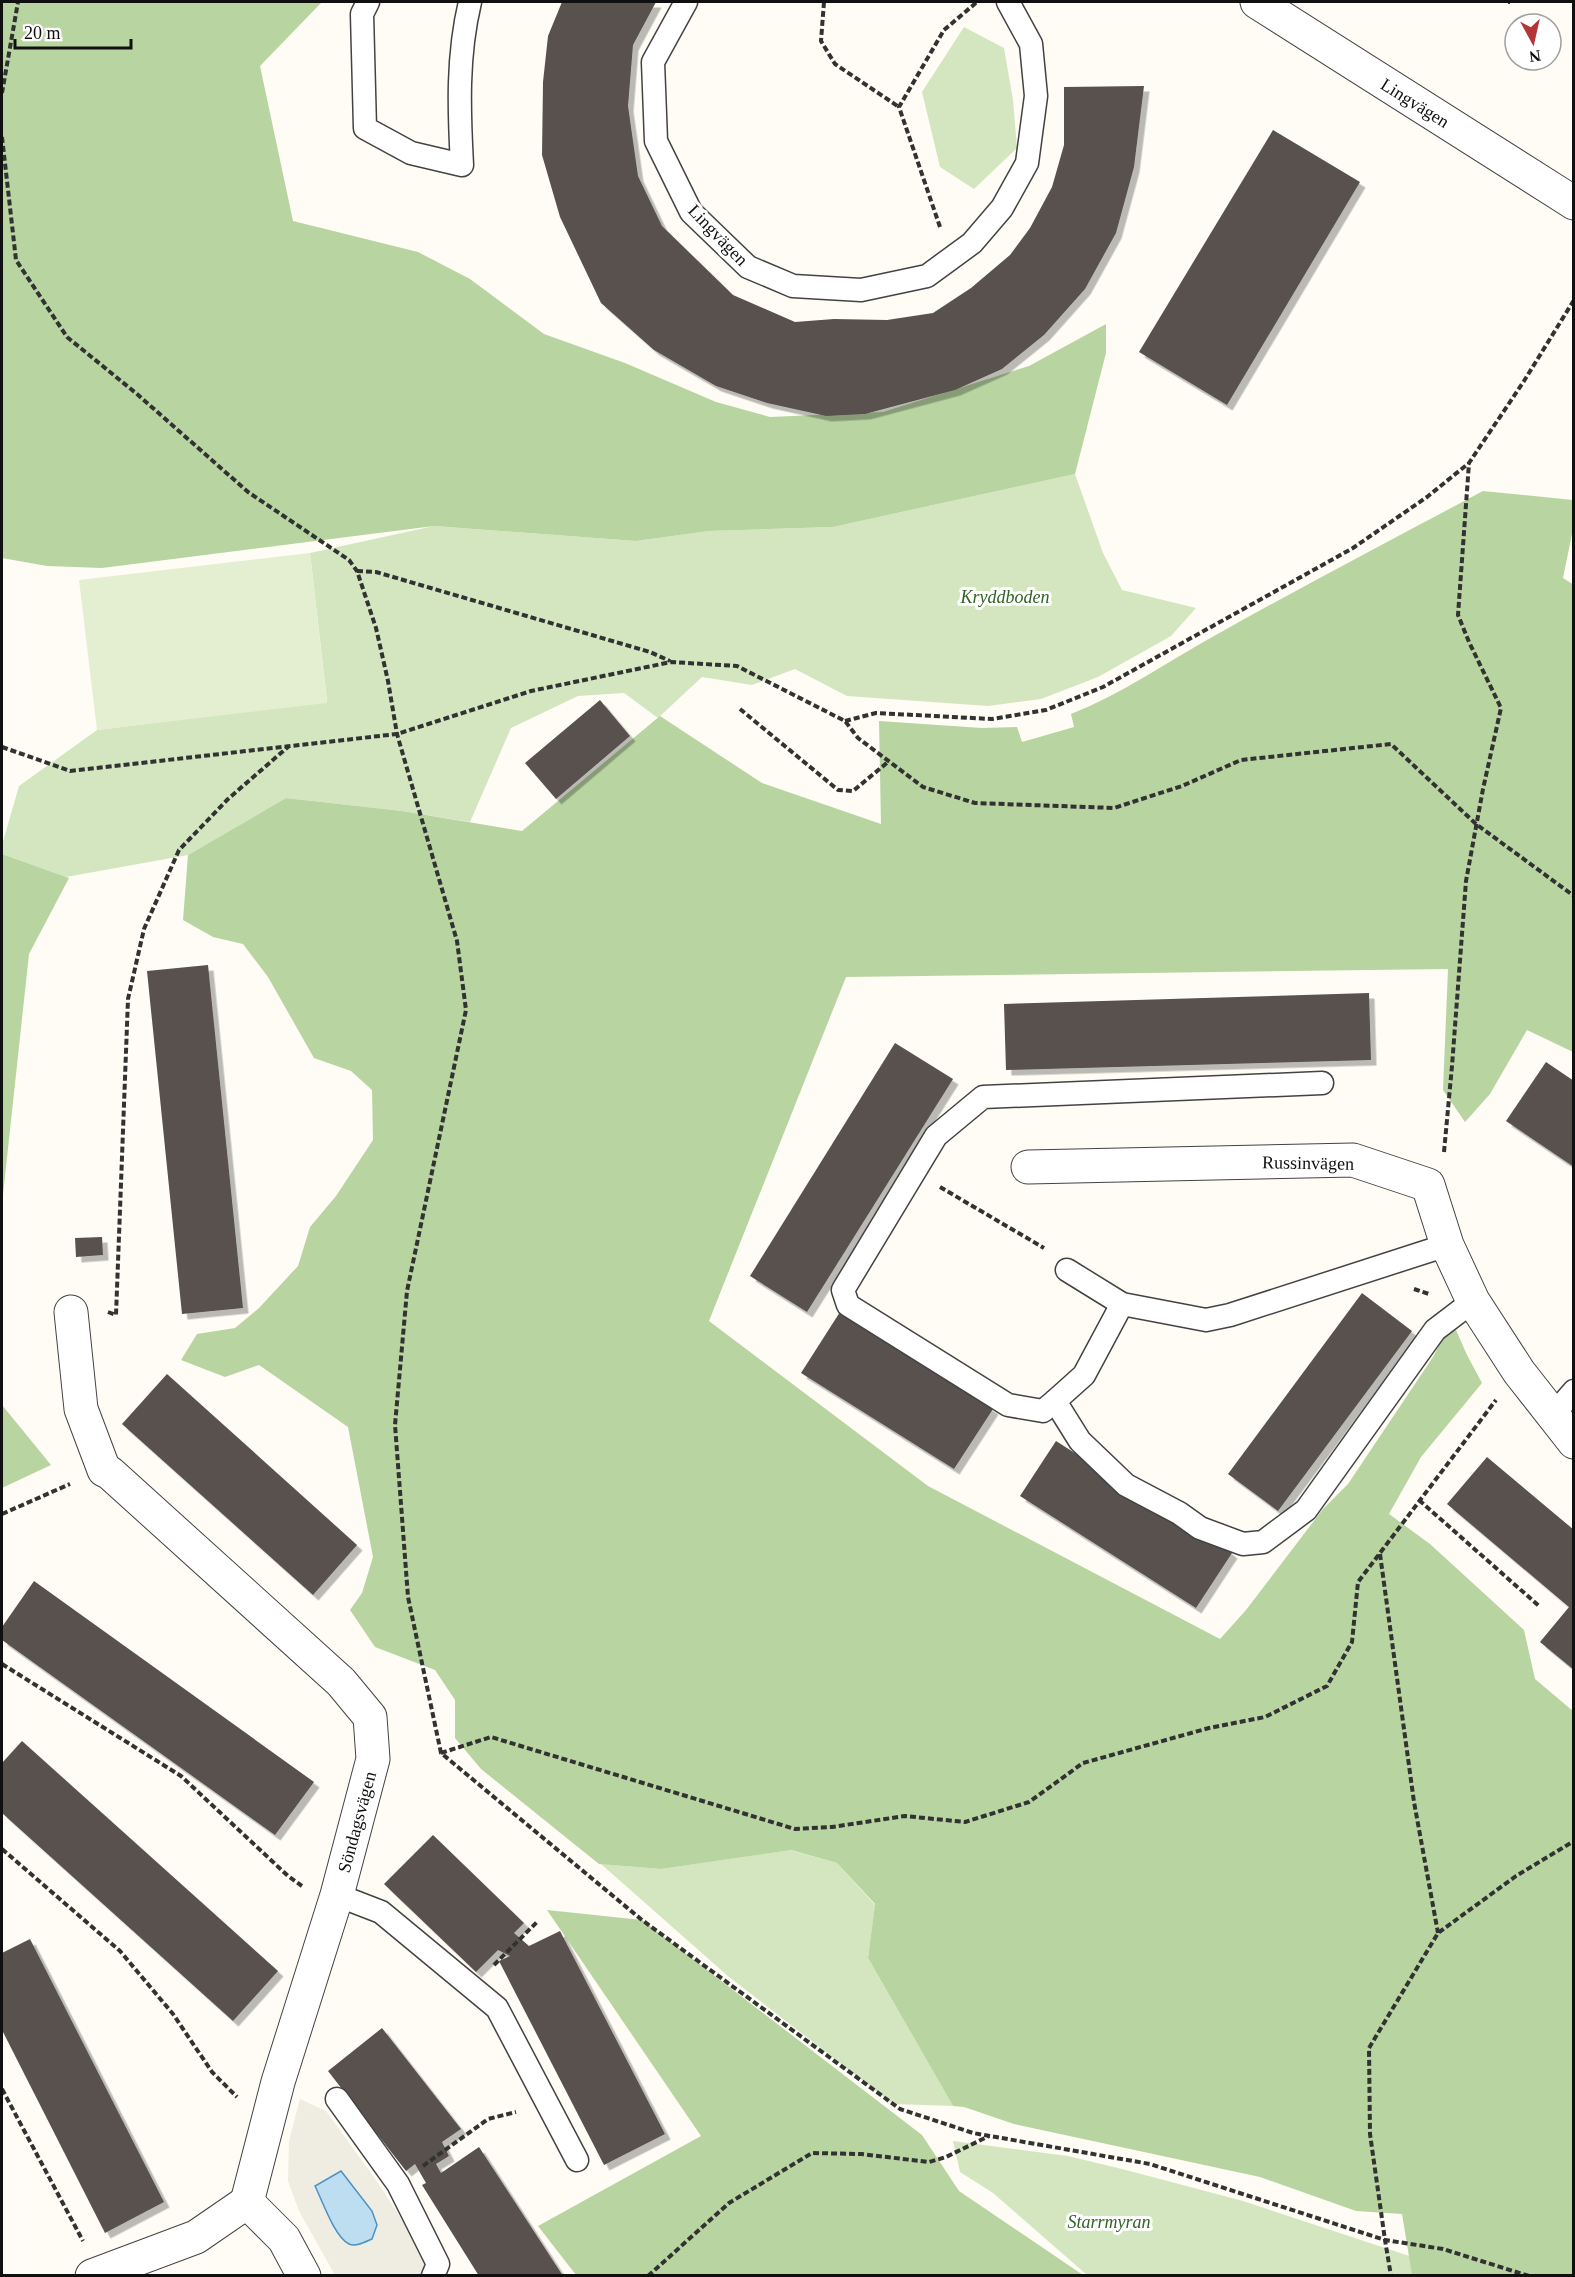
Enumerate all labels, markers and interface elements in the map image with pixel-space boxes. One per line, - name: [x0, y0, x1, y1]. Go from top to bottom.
- scale bar: [15, 12, 130, 50]
- north arrow: [1503, 12, 1563, 72]
- text: 20 m: [24, 23, 61, 43]
- text: N: [1528, 47, 1542, 66]
- street label: Lingvägen: [1377, 74, 1453, 132]
- street label: Lingvägen: [684, 200, 752, 270]
- park label: Kryddboden: [960, 587, 1050, 607]
- street label: Russinvägen: [1262, 1152, 1354, 1174]
- street label: Söndagsvägen: [334, 1769, 380, 1875]
- park label: Starrmyran: [1067, 2212, 1151, 2232]

